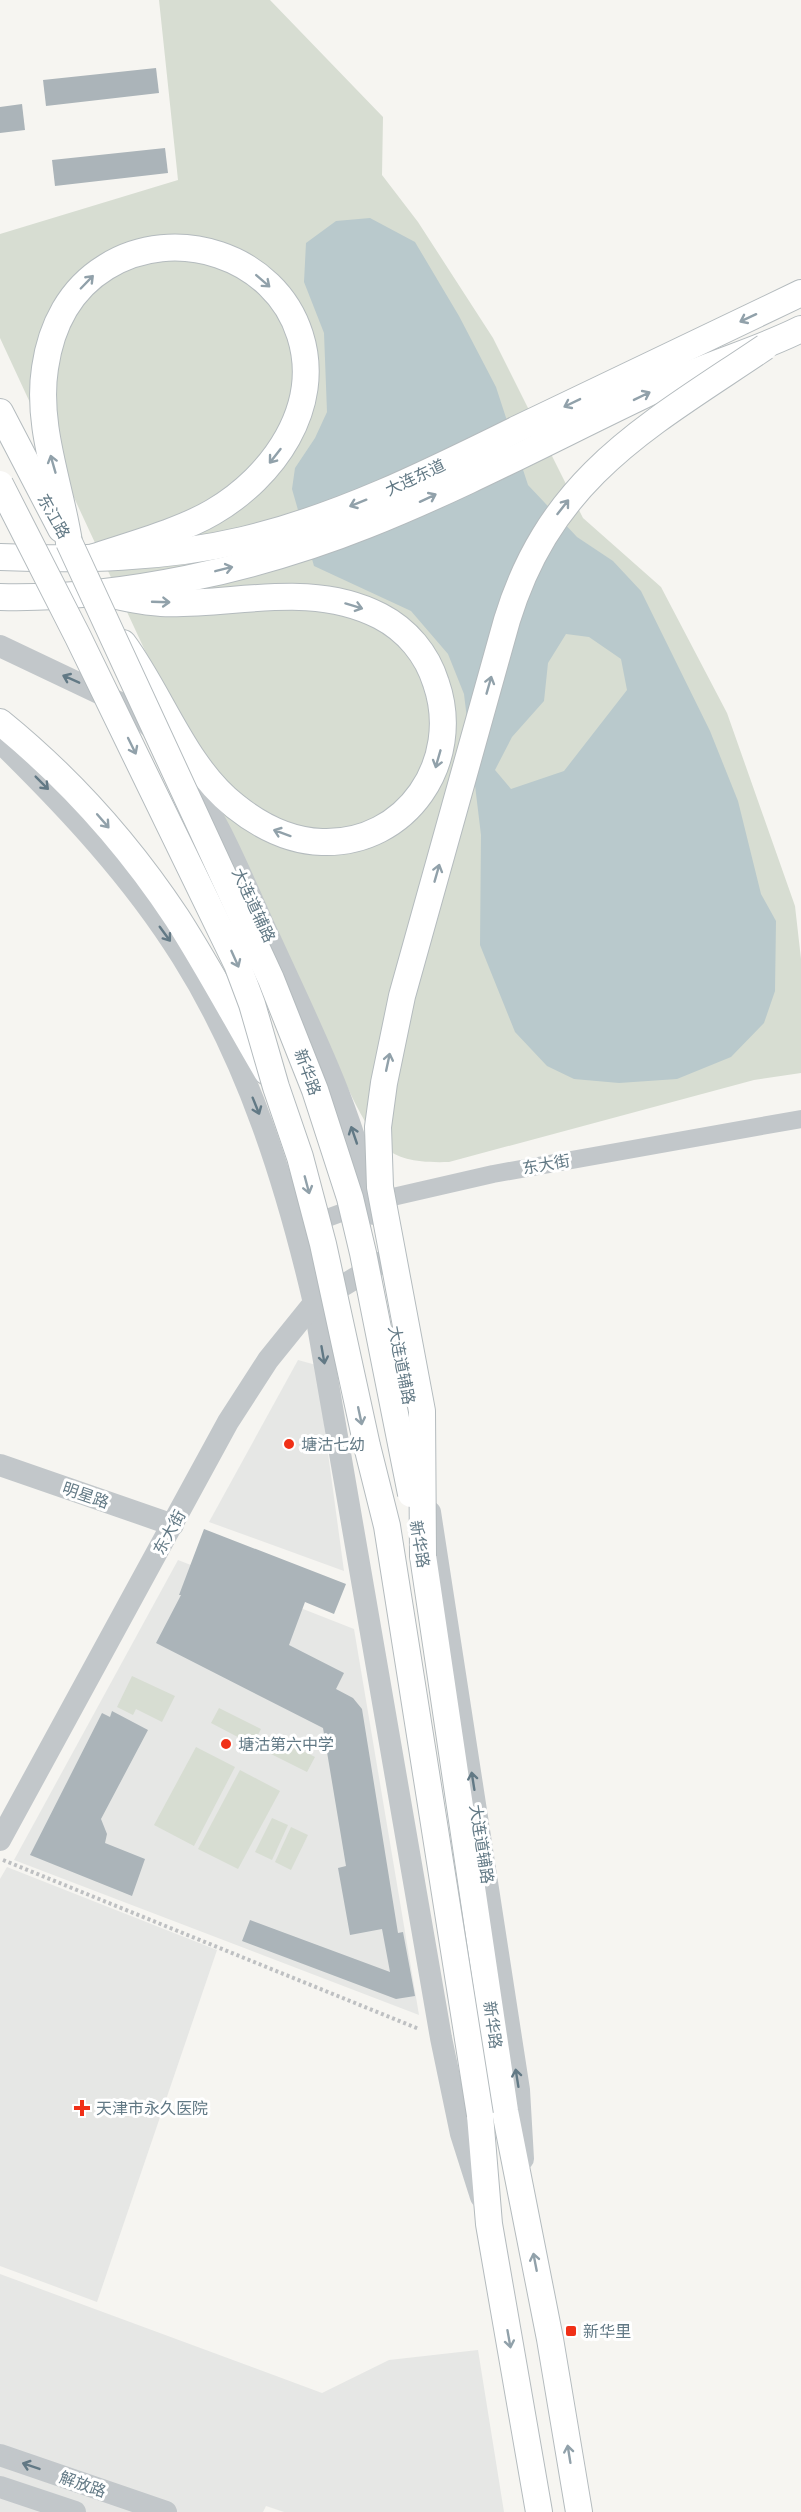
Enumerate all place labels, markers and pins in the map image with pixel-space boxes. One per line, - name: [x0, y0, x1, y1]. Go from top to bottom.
- place label: 塘沽七幼: [301, 1435, 365, 1454]
- marker: 塘沽七幼: [282, 1437, 296, 1451]
- place label: 塘沽第六中学: [238, 1735, 334, 1754]
- marker: 塘沽第六中学: [219, 1737, 233, 1751]
- marker: 天津市永久医院: [73, 2099, 91, 2117]
- place label: 天津市永久医院: [96, 2099, 208, 2118]
- place label: 新华里: [583, 2322, 631, 2341]
- marker: 新华里: [564, 2324, 578, 2338]

